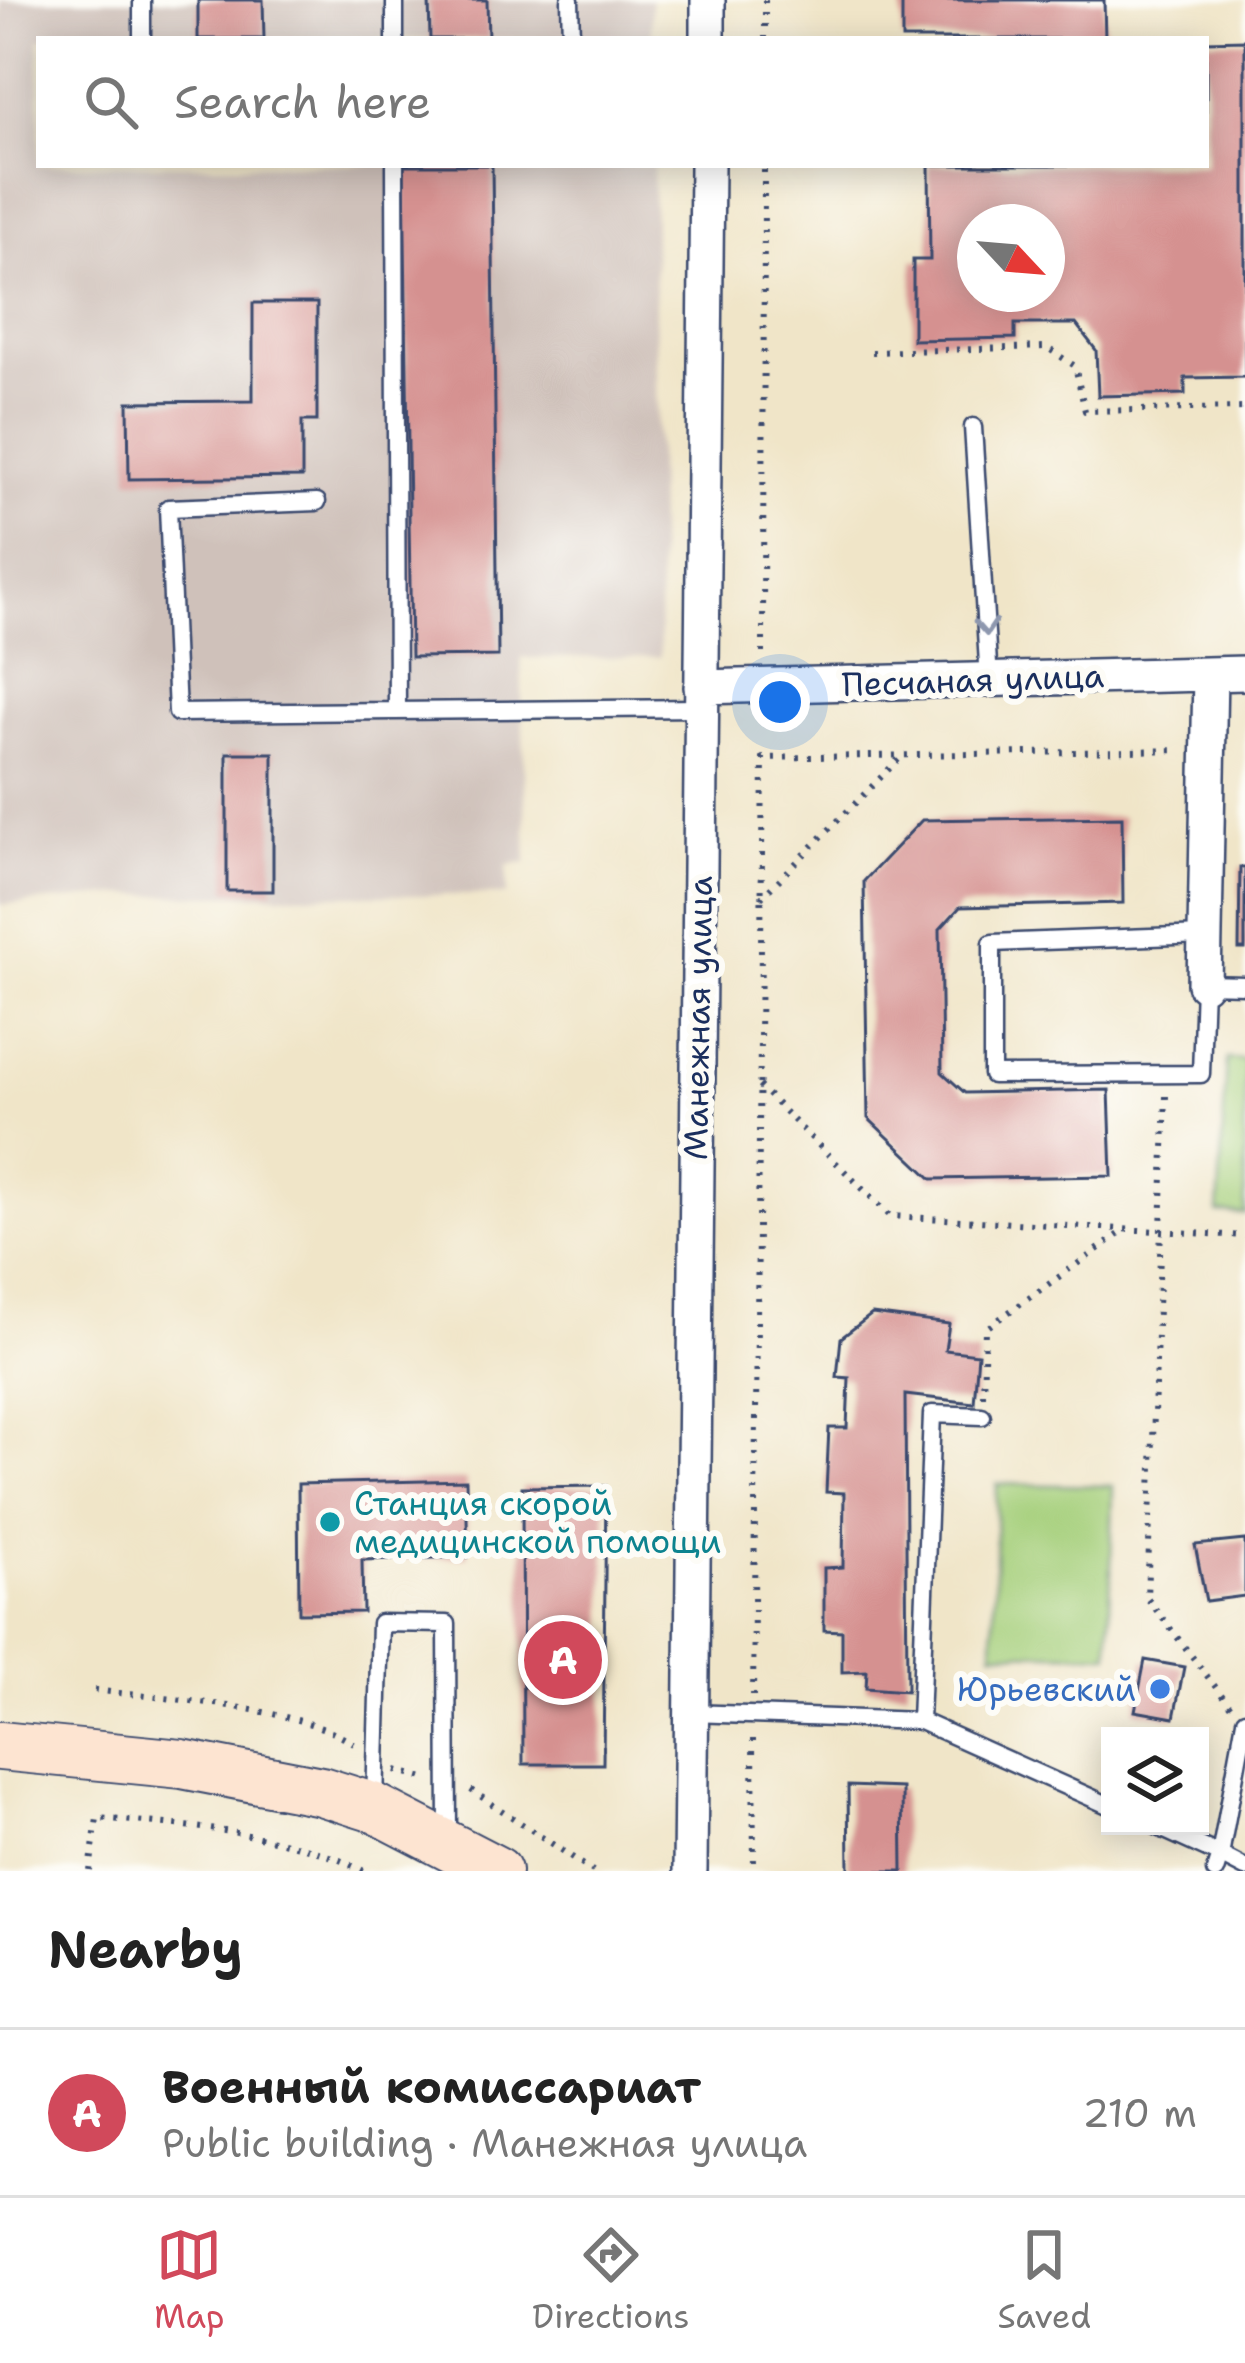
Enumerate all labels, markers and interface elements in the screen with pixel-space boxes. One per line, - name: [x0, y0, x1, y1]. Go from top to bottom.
- search box: [36, 36, 1209, 168]
- icon: search: [78, 69, 144, 135]
- text: Search here: [174, 72, 431, 132]
- north arrow: [957, 204, 1065, 312]
- one-way arrow: [972, 618, 998, 637]
- street label: Песчаная улица: [841, 653, 1105, 707]
- your location: [750, 672, 810, 732]
- street label: Манежная улица: [673, 875, 723, 1161]
- place label: Станция скорой медицинской помощи: [354, 1481, 721, 1564]
- marker: Станция скорой медицинской помощи: [317, 1509, 343, 1535]
- pin: A: [524, 1615, 602, 1705]
- place label: Юрьевский: [957, 1667, 1136, 1712]
- marker: Юрьевский: [1147, 1676, 1173, 1702]
- map controls: [1101, 1727, 1209, 1835]
- button: layers: [1101, 1727, 1209, 1835]
- text: Nearby: [48, 1915, 243, 1983]
- text: Военный комиссариат: [162, 2057, 701, 2117]
- text: A: [72, 2087, 102, 2139]
- text: 210 m: [1082, 2087, 1197, 2139]
- text: Public building · Манежная улица: [162, 2117, 807, 2169]
- tab: Map: [154, 2222, 225, 2339]
- tab: Directions: [532, 2222, 690, 2339]
- tab: Saved: [997, 2222, 1091, 2339]

